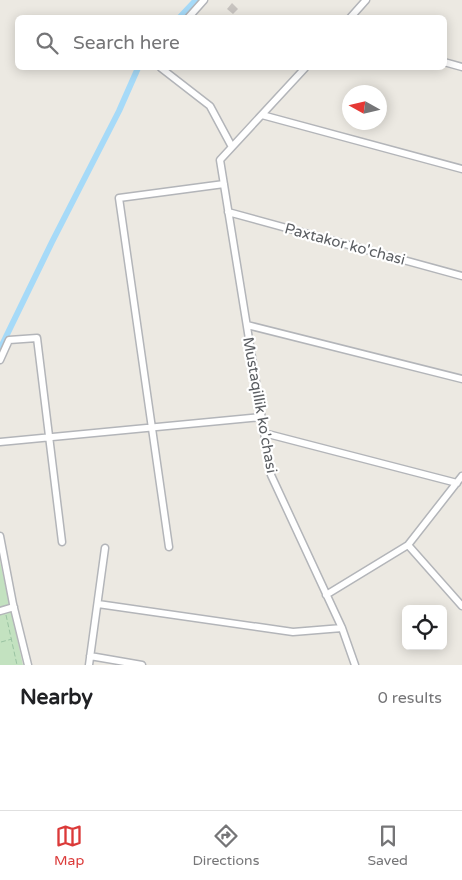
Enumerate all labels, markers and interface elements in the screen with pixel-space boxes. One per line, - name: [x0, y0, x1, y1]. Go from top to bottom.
- search box: [15, 15, 447, 70]
- icon: search: [33, 29, 61, 57]
- text: Search here: [73, 32, 180, 54]
- north arrow: [342, 85, 387, 130]
- street label: Paxtakor ko'chasi: [283, 219, 407, 269]
- street label: Mustaqillik ko'chasi: [239, 335, 281, 475]
- map controls: [402, 605, 447, 650]
- button: locate: [402, 605, 447, 650]
- text: Nearby: [20, 685, 93, 710]
- text: 0 results: [378, 688, 442, 708]
- tab: Map: [54, 822, 84, 869]
- tab: Directions: [192, 822, 259, 869]
- tab: Saved: [367, 822, 408, 869]

